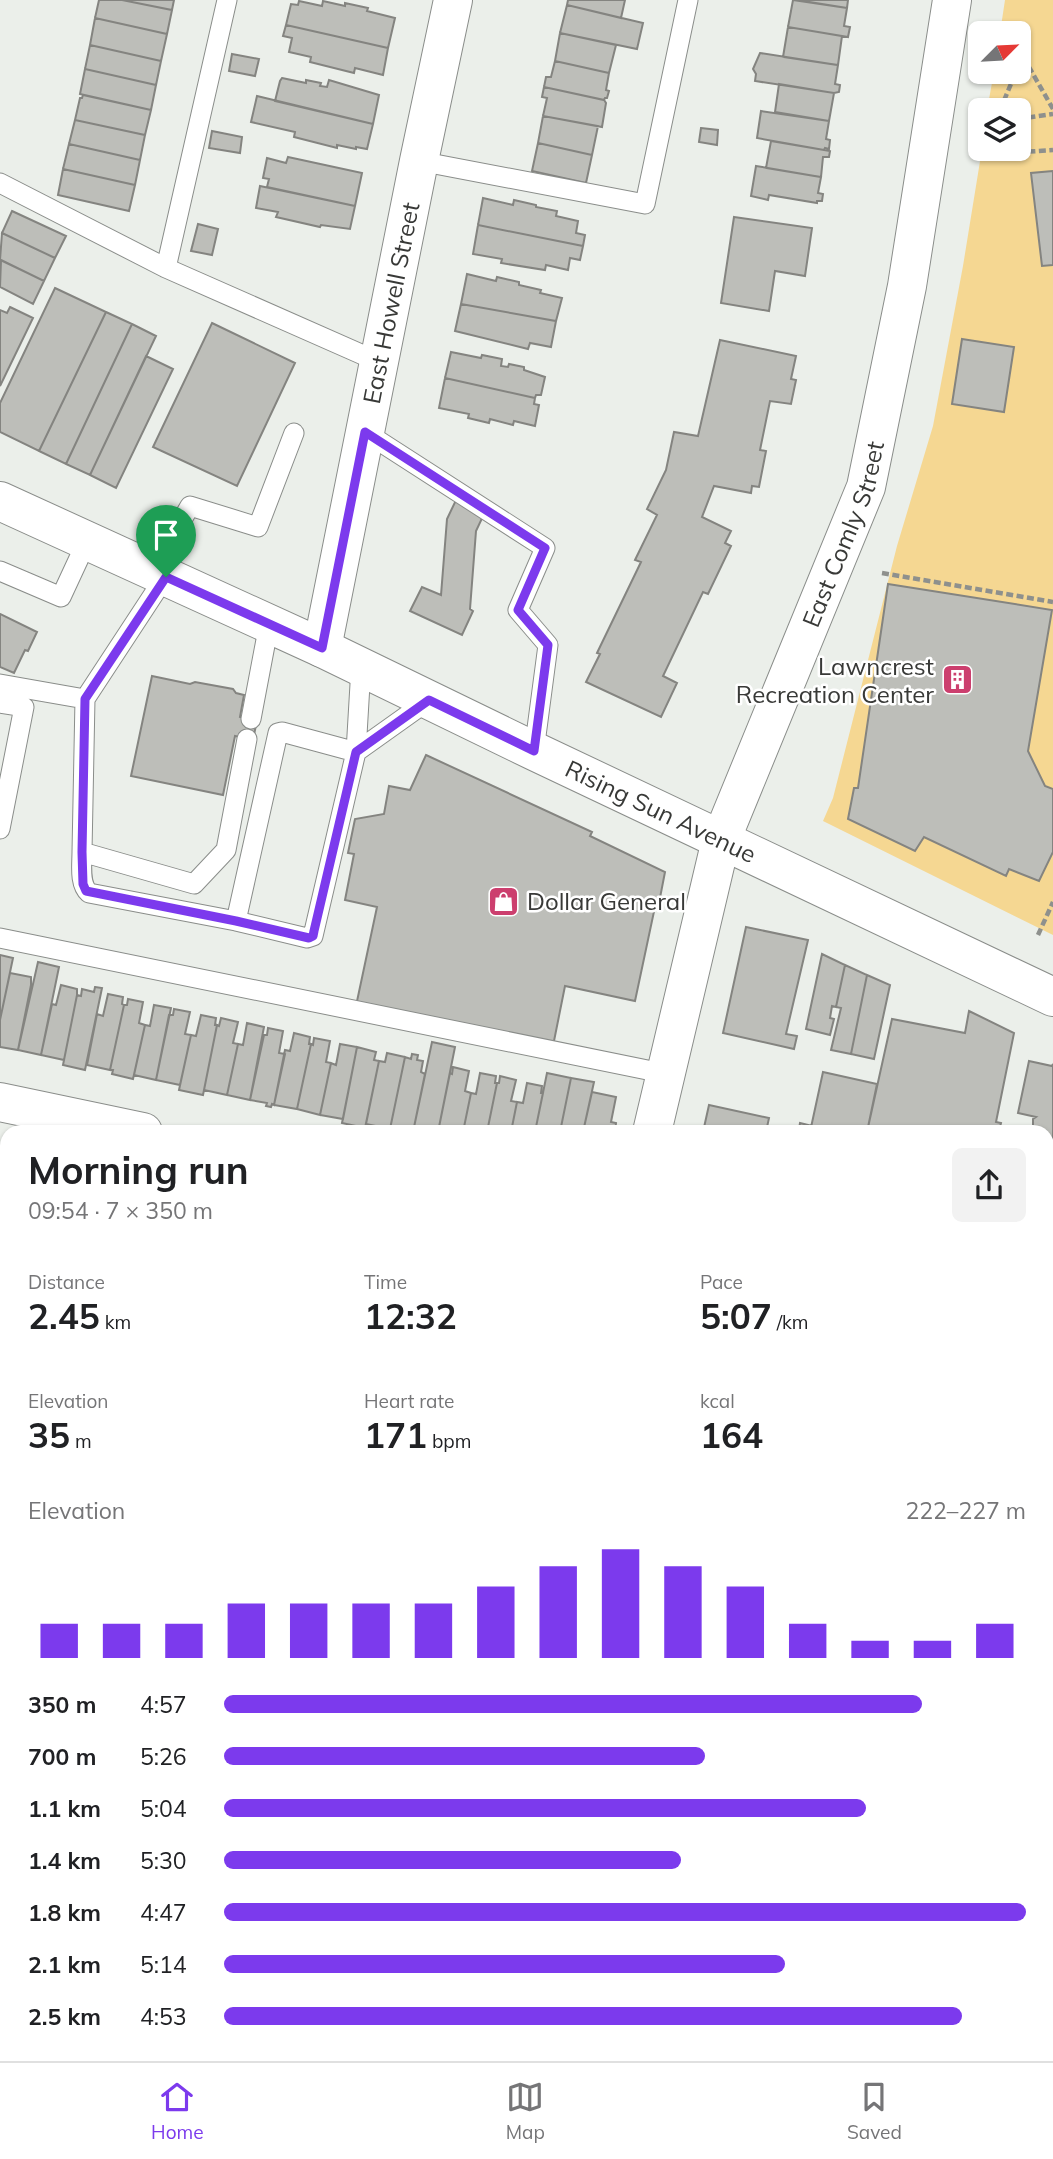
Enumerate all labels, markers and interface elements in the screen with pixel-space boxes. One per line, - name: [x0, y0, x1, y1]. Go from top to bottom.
- north arrow: [968, 21, 1031, 84]
- map controls: [968, 21, 1031, 161]
- button: layers: [968, 98, 1031, 161]
- street label: East Howell Street: [356, 200, 425, 406]
- street label: East Comly Street: [795, 438, 890, 631]
- pin: [136, 505, 196, 577]
- icon: arrive: [147, 516, 185, 554]
- place label: Lawncrest Recreation Center: [736, 651, 934, 709]
- building icon: Lawncrest Recreation Center: [940, 663, 974, 697]
- street label: Rising Sun Avenue: [561, 753, 761, 869]
- shop icon: Dollar General: [487, 884, 521, 918]
- place label: Dollar General: [527, 886, 686, 916]
- text: Morning run: [28, 1146, 249, 1194]
- button: share: [952, 1148, 1026, 1222]
- text: 09:54 · 7 × 350 m: [28, 1196, 213, 1225]
- text: Distance: [28, 1270, 105, 1294]
- text: Time: [364, 1270, 407, 1294]
- text: Pace: [700, 1270, 743, 1294]
- text: 2.45: [28, 1294, 100, 1338]
- text: 12:32: [364, 1294, 457, 1338]
- text: 5:07: [700, 1294, 772, 1338]
- text: km: [100, 1310, 131, 1334]
- text: /km: [772, 1310, 809, 1334]
- text: Elevation: [28, 1389, 108, 1413]
- text: Heart rate: [364, 1389, 454, 1413]
- text: kcal: [700, 1389, 735, 1413]
- text: 35: [28, 1413, 70, 1457]
- text: 171: [364, 1413, 427, 1457]
- text: 164: [700, 1413, 763, 1457]
- text: m: [70, 1429, 92, 1453]
- text: bpm: [427, 1429, 471, 1453]
- text: Elevation: [28, 1496, 125, 1525]
- text: 222–227 m: [905, 1496, 1026, 1525]
- text: 350 m: [28, 1690, 96, 1719]
- text: 4:57: [140, 1690, 187, 1719]
- text: 700 m: [28, 1742, 96, 1771]
- text: 5:26: [140, 1742, 187, 1771]
- text: 1.1 km: [28, 1794, 101, 1823]
- text: 5:04: [140, 1794, 187, 1823]
- text: 1.4 km: [28, 1846, 101, 1875]
- text: 5:30: [140, 1846, 187, 1875]
- text: 1.8 km: [28, 1898, 101, 1927]
- text: 4:47: [140, 1898, 187, 1927]
- text: 2.1 km: [28, 1950, 101, 1979]
- text: 5:14: [140, 1950, 187, 1979]
- text: 2.5 km: [28, 2002, 101, 2031]
- text: 4:53: [140, 2002, 187, 2031]
- tab: Home: [151, 2078, 204, 2144]
- tab: Map: [506, 2078, 545, 2144]
- tab: Saved: [847, 2078, 902, 2144]

